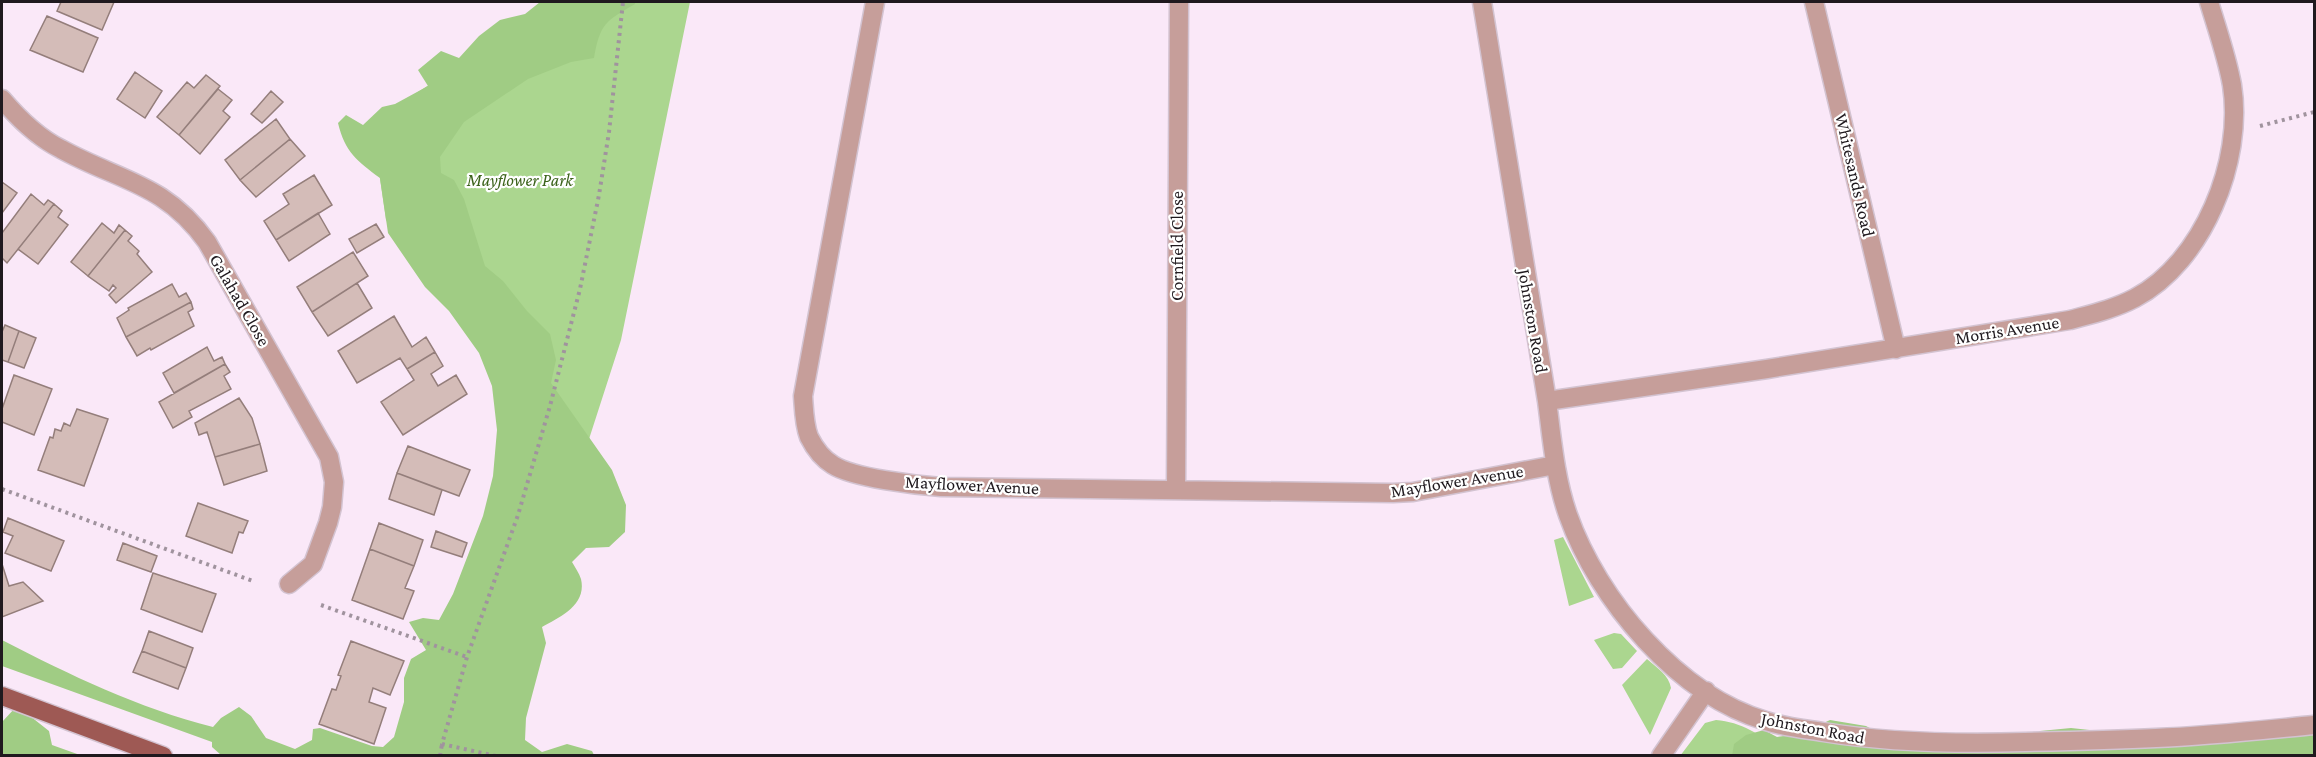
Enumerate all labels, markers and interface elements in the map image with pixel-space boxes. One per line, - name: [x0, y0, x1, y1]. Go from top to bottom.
- street label: Whitesands Road: [1831, 111, 1879, 239]
- park label: Mayflower Park: [466, 170, 574, 190]
- street label: Cornfield Close: [1167, 191, 1187, 301]
- street label: Galahad Close: [206, 250, 274, 350]
- street label: Johnston Road: [1514, 266, 1552, 375]
- street label: Morris Avenue: [1954, 312, 2060, 348]
- street label: Mayflower Avenue: [1389, 461, 1525, 501]
- street label: Mayflower Avenue: [905, 472, 1040, 498]
- street label: Johnston Road: [1758, 708, 1867, 748]

